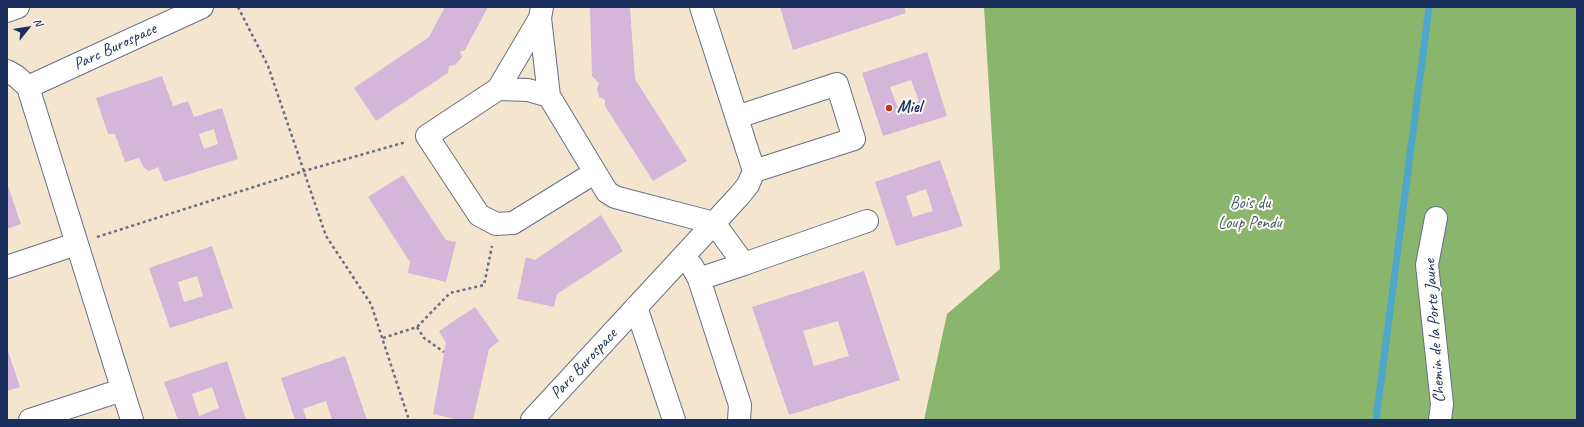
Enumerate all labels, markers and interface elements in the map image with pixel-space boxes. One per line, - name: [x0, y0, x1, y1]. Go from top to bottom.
- north arrow: [8, 8, 48, 48]
- text: N: [31, 16, 46, 28]
- street label: Parc Burospace: [70, 19, 160, 75]
- place label: Miel: [897, 98, 922, 118]
- marker: Miel: [884, 103, 894, 113]
- park label: Bois du Loup Pendu: [1218, 194, 1282, 234]
- street label: Chemin de la Porte Jaune: [1420, 258, 1450, 404]
- street label: Parc Burospace: [546, 325, 622, 403]

